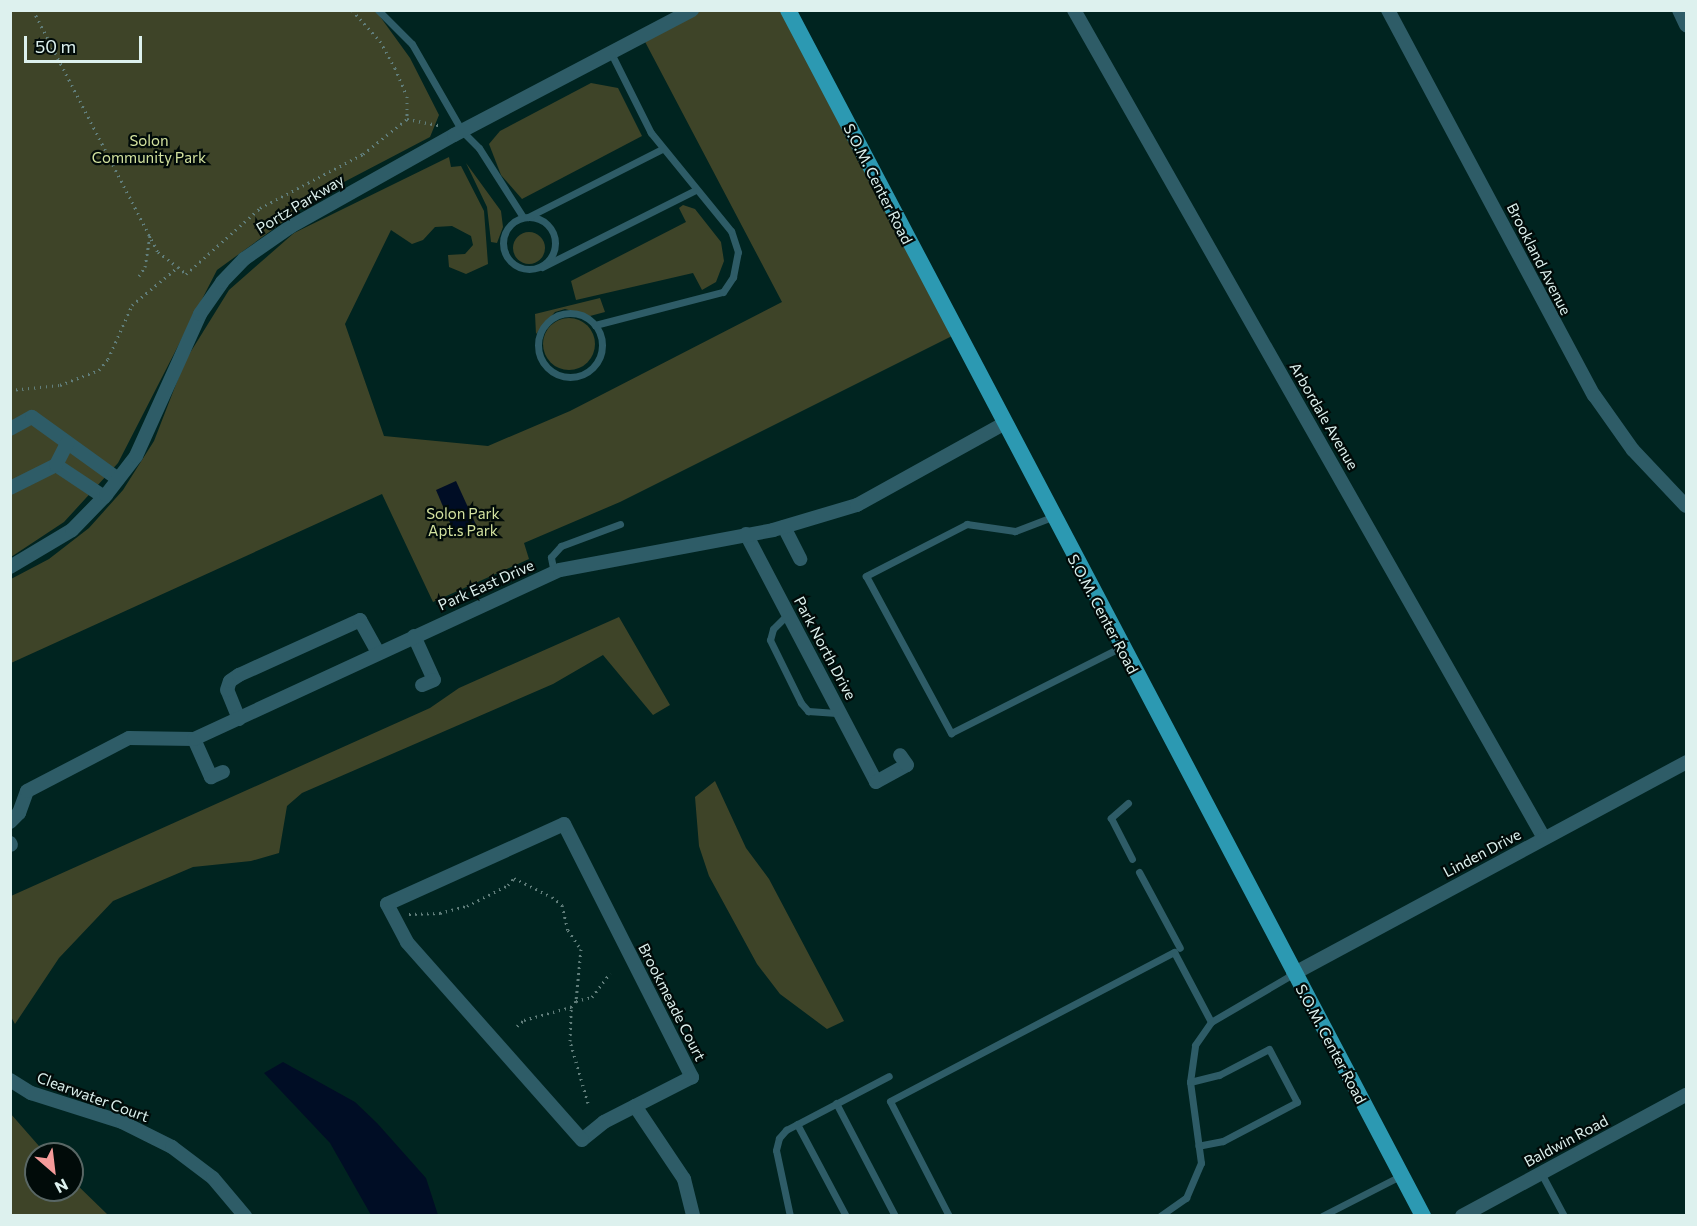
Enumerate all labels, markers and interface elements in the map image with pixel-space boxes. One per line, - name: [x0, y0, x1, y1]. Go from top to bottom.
- scale bar: [27, 24, 146, 62]
- text: 50 m: [35, 35, 76, 57]
- street label: S.O.M. Center Road: [840, 121, 916, 247]
- park label: Solon Community Park: [92, 131, 206, 166]
- street label: Portz Parkway: [253, 171, 347, 237]
- street label: Brookland Avenue: [1503, 200, 1575, 318]
- street label: Arbordale Avenue: [1286, 359, 1362, 473]
- park label: Solon Park Apt.s Park: [426, 504, 500, 539]
- street label: S.O.M. Center Road: [1064, 551, 1142, 677]
- street label: Park East Drive: [435, 556, 537, 614]
- street label: Park North Drive: [790, 593, 860, 703]
- street label: Linden Drive: [1440, 825, 1524, 881]
- street label: Brookmeade Court: [635, 940, 709, 1064]
- street label: S.O.M. Center Road: [1292, 981, 1370, 1107]
- street label: Clearwater Court: [34, 1068, 152, 1126]
- street label: Baldwin Road: [1521, 1111, 1611, 1171]
- north arrow: [24, 1142, 84, 1202]
- text: N: [52, 1175, 72, 1198]

